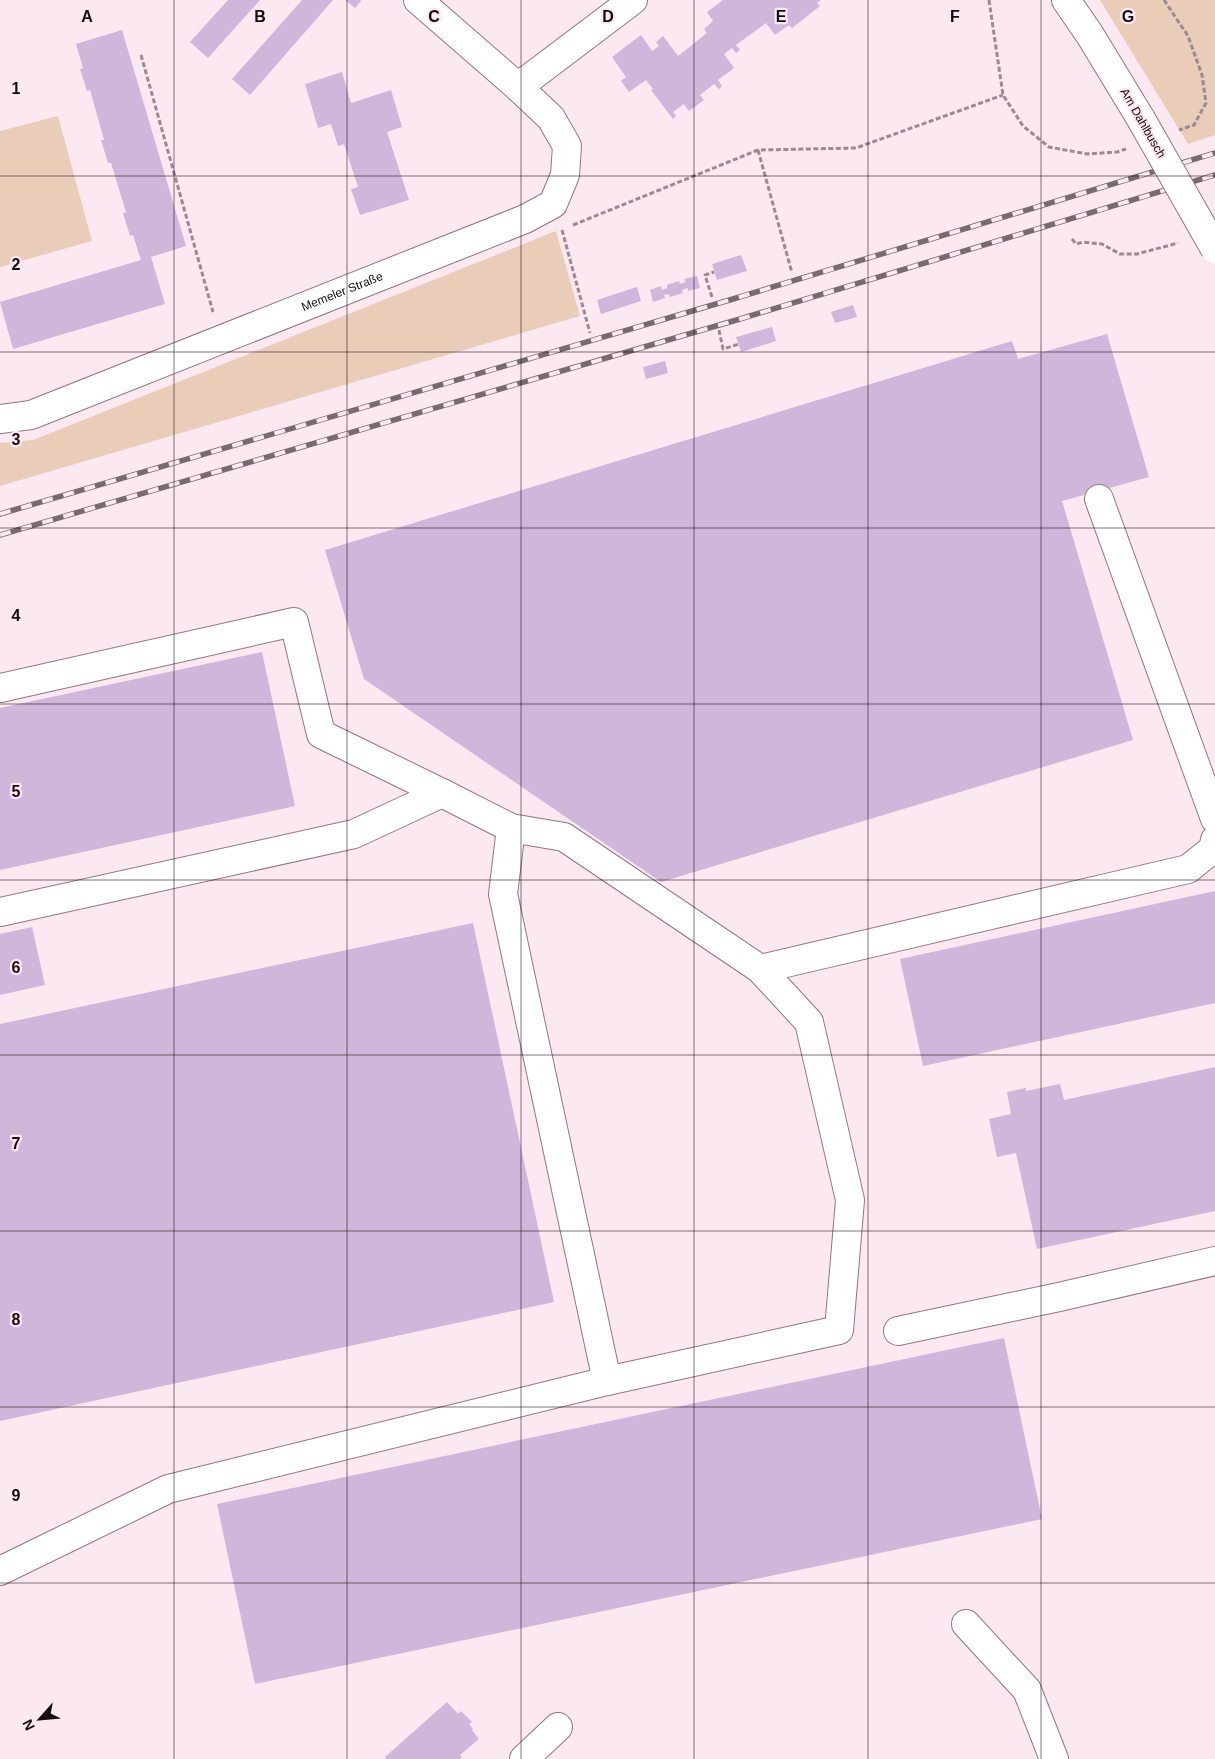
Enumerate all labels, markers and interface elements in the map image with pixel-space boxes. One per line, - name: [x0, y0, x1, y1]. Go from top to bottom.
- text: A: [81, 8, 93, 25]
- text: B: [254, 8, 266, 25]
- text: C: [428, 8, 440, 25]
- text: D: [602, 8, 614, 25]
- text: E: [776, 8, 787, 25]
- text: F: [950, 8, 960, 25]
- text: G: [1122, 8, 1134, 25]
- text: 1: [12, 80, 21, 97]
- street label: Am Dahlbusch: [1117, 86, 1169, 160]
- text: 2: [12, 256, 21, 273]
- street label: Memeler Straße: [300, 269, 385, 314]
- text: 3: [12, 431, 21, 448]
- text: 4: [12, 607, 21, 624]
- text: 5: [12, 783, 21, 800]
- text: 6: [12, 959, 21, 976]
- text: 7: [12, 1135, 21, 1152]
- text: 8: [12, 1311, 21, 1328]
- text: 9: [12, 1487, 21, 1504]
- north arrow: [15, 1694, 65, 1744]
- text: N: [19, 1717, 38, 1733]

